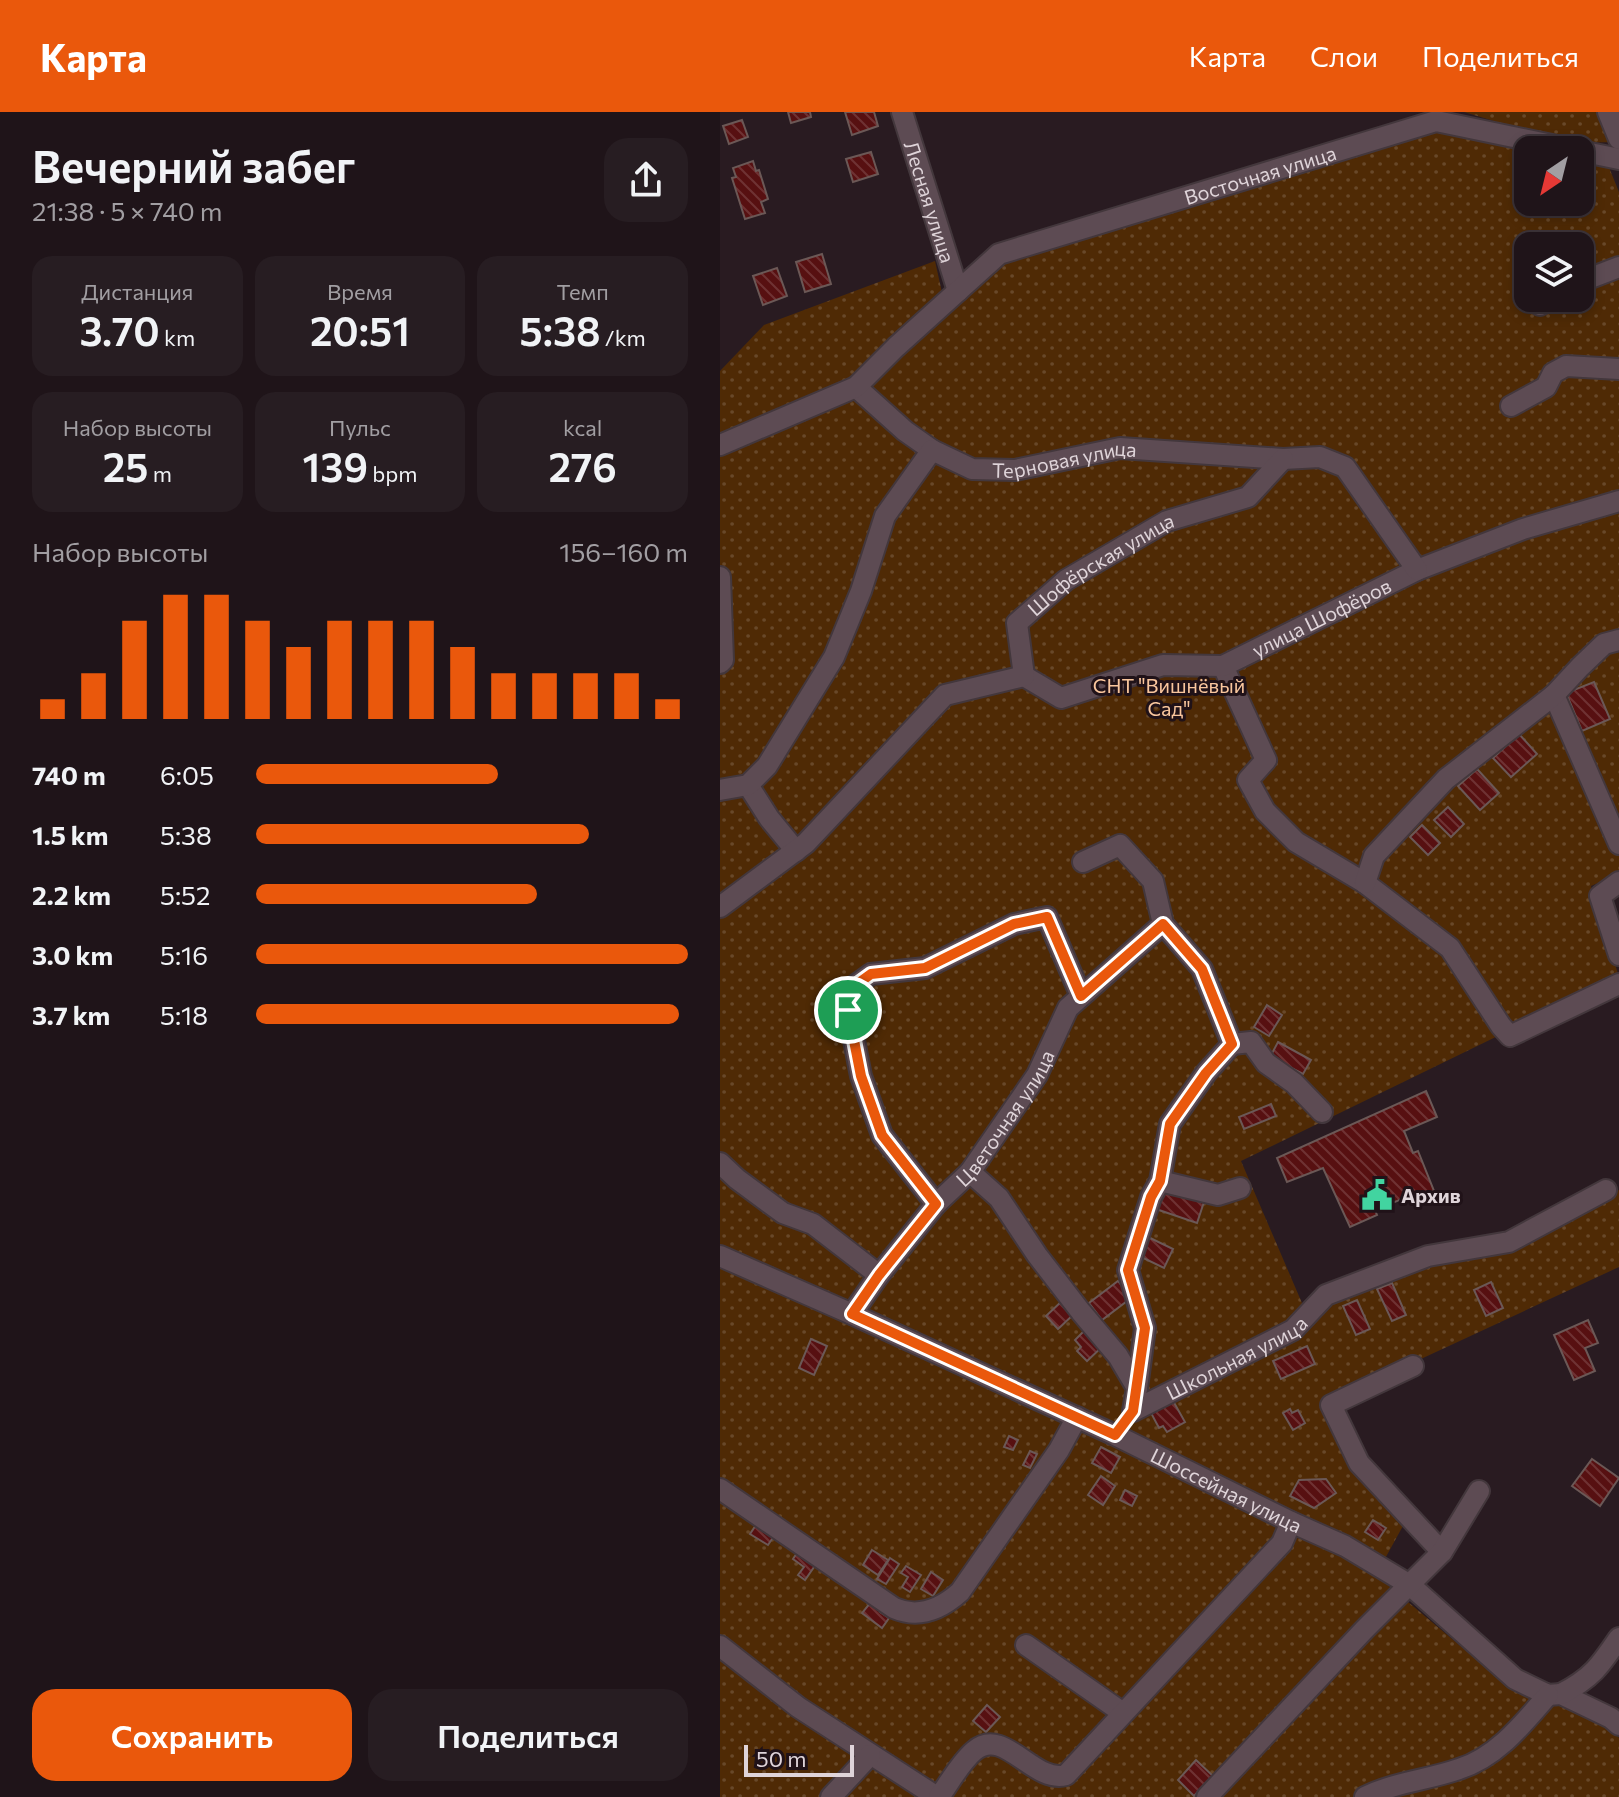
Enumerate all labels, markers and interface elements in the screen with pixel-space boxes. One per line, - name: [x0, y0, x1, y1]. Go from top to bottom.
- text: Карта: [40, 33, 147, 80]
- text: Карта: [1189, 39, 1266, 73]
- text: Слои: [1310, 39, 1378, 73]
- text: Поделиться: [1422, 39, 1579, 73]
- north arrow: [1514, 136, 1594, 216]
- map controls: [1514, 136, 1594, 312]
- text: Вечерний забег: [32, 138, 355, 192]
- button: share: [604, 138, 688, 222]
- street label: Лесная улица: [900, 138, 960, 266]
- street label: Восточная улица: [1181, 140, 1339, 209]
- text: 21:38 · 5 × 740 m: [32, 195, 222, 226]
- button: layers: [1514, 232, 1594, 312]
- text: Дистанция: [81, 278, 193, 305]
- text: Время: [327, 278, 393, 305]
- text: Темп: [557, 278, 609, 305]
- text: 3.70: [80, 305, 160, 354]
- text: 20:51: [310, 305, 410, 354]
- text: 5:38: [520, 305, 601, 354]
- text: km: [160, 324, 195, 351]
- text: /km: [601, 324, 646, 351]
- text: Набор высоты: [63, 414, 212, 441]
- text: Пульс: [329, 414, 391, 441]
- text: kcal: [563, 414, 602, 441]
- street label: Терновая улица: [992, 436, 1137, 482]
- text: 25: [103, 441, 149, 490]
- text: 139: [303, 441, 368, 490]
- text: 276: [548, 441, 617, 490]
- text: m: [149, 460, 172, 487]
- text: bpm: [368, 460, 417, 487]
- street label: Шофёрская улица: [1022, 508, 1177, 620]
- text: Набор высоты: [32, 536, 208, 567]
- text: 156–160 m: [559, 536, 688, 567]
- street label: улица Шофёров: [1248, 573, 1395, 662]
- park label: СНТ "Вишнёвый Сад": [1093, 673, 1245, 720]
- text: 740 m: [32, 759, 106, 790]
- text: 6:05: [160, 759, 214, 790]
- text: 1.5 km: [32, 819, 108, 850]
- text: 5:38: [160, 819, 212, 850]
- text: 2.2 km: [32, 879, 111, 910]
- text: 5:52: [160, 879, 210, 910]
- text: 3.0 km: [32, 939, 113, 970]
- text: 5:16: [160, 939, 208, 970]
- pin: [814, 976, 882, 1044]
- icon: arrive: [826, 988, 870, 1032]
- text: 3.7 km: [32, 999, 110, 1030]
- text: 5:18: [160, 999, 208, 1030]
- street label: Цветочная улица: [951, 1046, 1059, 1191]
- public building icon: Архив: [1360, 1178, 1394, 1212]
- place label: Архив: [1401, 1183, 1461, 1207]
- street label: Школьная улица: [1162, 1311, 1312, 1404]
- street label: Шоссейная улица: [1147, 1443, 1306, 1537]
- button: Сохранить: [32, 1689, 352, 1781]
- button: Поделиться: [368, 1689, 688, 1781]
- scale bar: [744, 1741, 854, 1777]
- text: 50 m: [756, 1745, 806, 1772]

